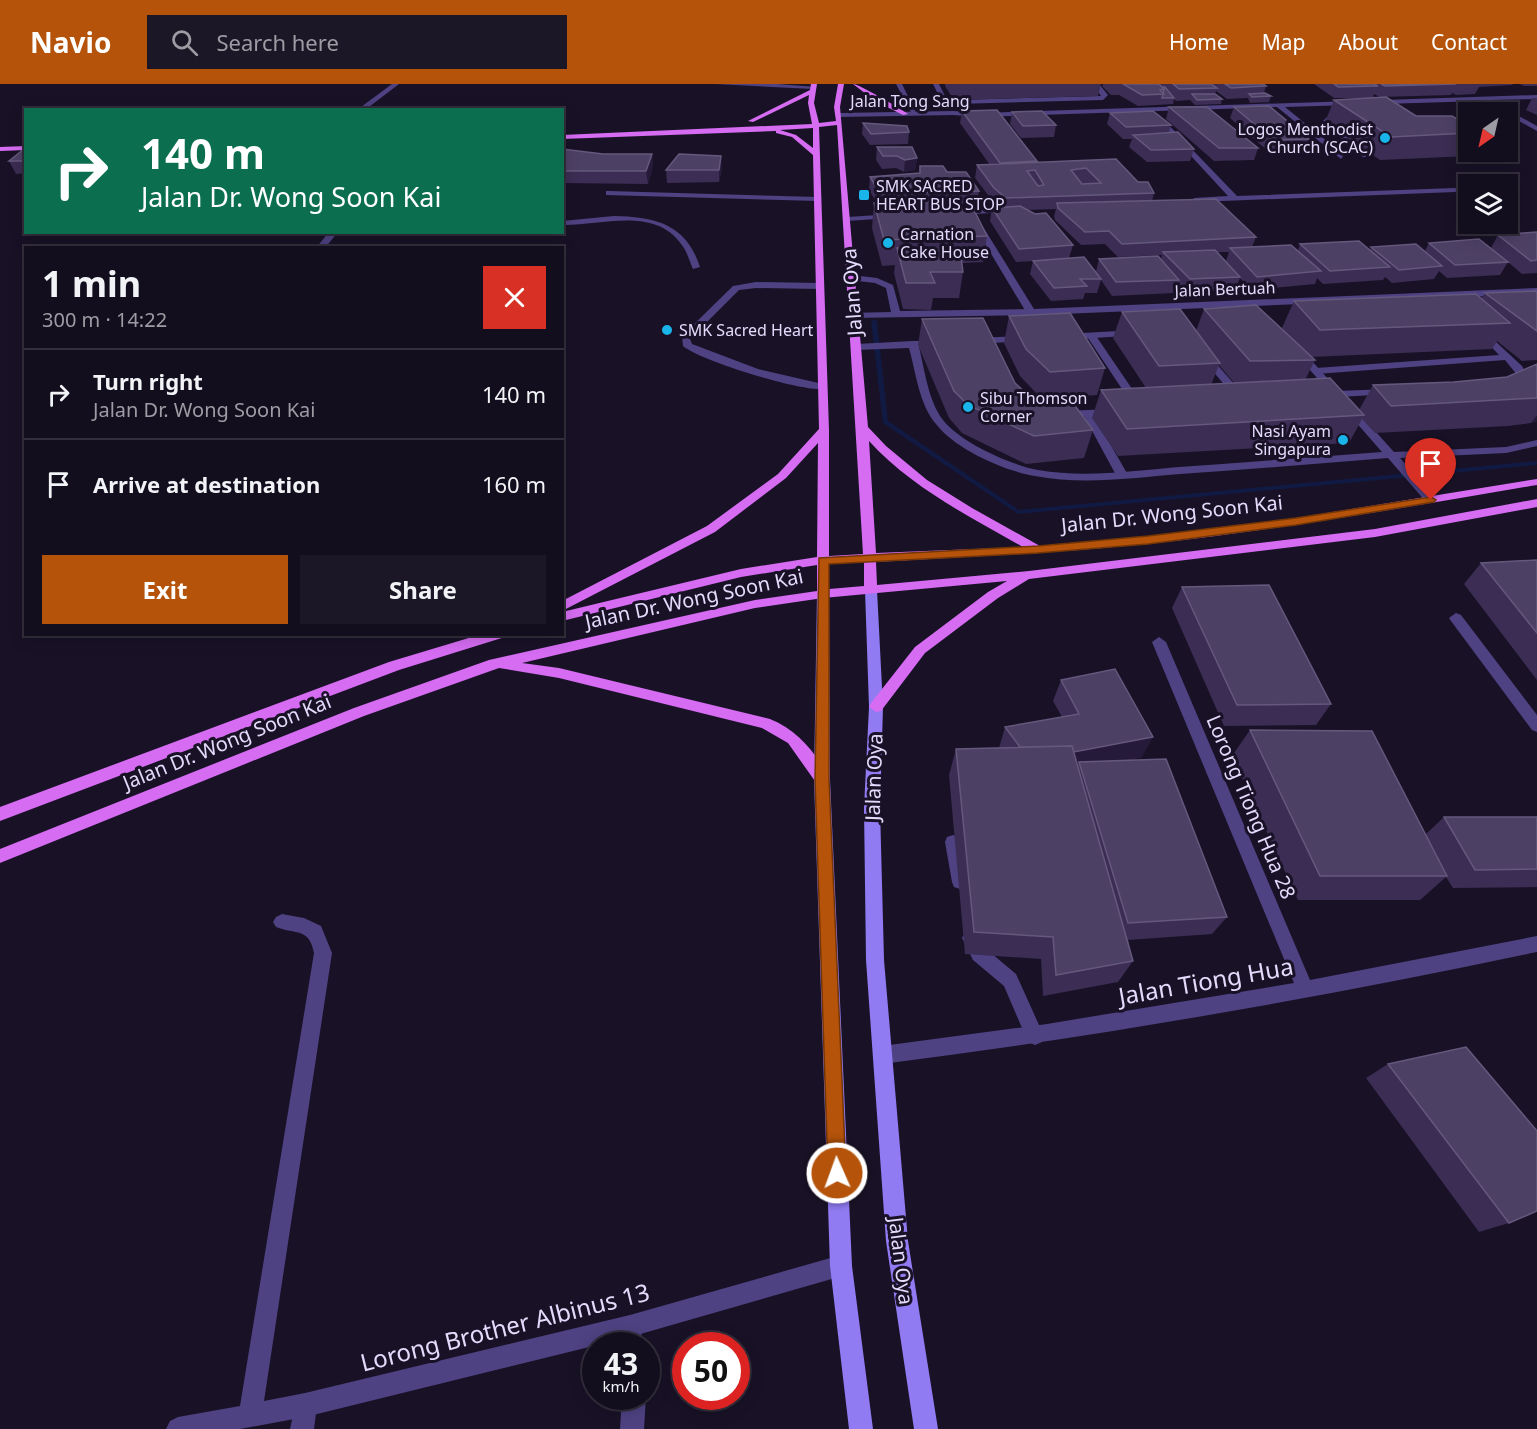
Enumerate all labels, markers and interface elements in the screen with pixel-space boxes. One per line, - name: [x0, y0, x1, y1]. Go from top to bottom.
- search box: [147, 15, 567, 69]
- text: Navio: [30, 23, 111, 61]
- icon: search: [168, 26, 201, 59]
- text: Search here: [216, 27, 339, 57]
- text: Home: [1169, 28, 1229, 56]
- text: Map: [1262, 28, 1305, 56]
- text: About: [1338, 28, 1398, 56]
- text: Contact: [1431, 28, 1507, 56]
- street label: Jalan Tong Sang: [848, 90, 970, 112]
- north arrow: [1458, 102, 1518, 162]
- map controls: [1458, 102, 1518, 234]
- place label: Logos Menthodist Church (SCAC): [1237, 118, 1373, 158]
- text: 140 m: [141, 124, 265, 181]
- marker: Logos Menthodist Church (SCAC): [1378, 131, 1392, 145]
- icon: right: [42, 132, 120, 210]
- button: layers: [1458, 174, 1518, 234]
- place label: SMK SACRED HEART BUS STOP: [876, 175, 1005, 215]
- text: Jalan Dr. Wong Soon Kai: [141, 178, 441, 215]
- marker: SMK SACRED HEART BUS STOP: [857, 188, 871, 202]
- place label: Carnation Cake House: [900, 223, 989, 263]
- marker: Carnation Cake House: [881, 236, 895, 250]
- street label: Jalan Oya: [835, 247, 868, 339]
- text: 1 min: [42, 259, 141, 308]
- button: close: [483, 266, 546, 329]
- street label: Jalan Bertuah: [1172, 276, 1276, 302]
- text: 300 m · 14:22: [42, 306, 167, 333]
- place label: SMK Sacred Heart: [679, 319, 814, 341]
- marker: SMK Sacred Heart: [660, 323, 674, 337]
- text: Turn right: [93, 366, 203, 396]
- icon: right: [42, 378, 75, 411]
- text: 140 m: [482, 379, 546, 409]
- place label: Sibu Thomson Corner: [980, 387, 1087, 427]
- text: Jalan Dr. Wong Soon Kai: [93, 396, 316, 423]
- marker: Sibu Thomson Corner: [961, 400, 975, 414]
- place label: Nasi Ayam Singapura: [1252, 420, 1331, 460]
- marker: Nasi Ayam Singapura: [1336, 433, 1350, 447]
- pin: [1405, 438, 1456, 500]
- icon: arrive: [1414, 447, 1447, 480]
- icon: arrive: [42, 468, 75, 501]
- text: Arrive at destination: [93, 469, 320, 499]
- text: 160 m: [482, 469, 546, 499]
- street label: Jalan Dr. Wong Soon Kai: [1058, 488, 1284, 539]
- button: Exit: [42, 555, 288, 624]
- button: Share: [300, 555, 546, 624]
- street label: Jalan Dr. Wong Soon Kai: [580, 562, 806, 635]
- street label: Jalan Dr. Wong Soon Kai: [117, 687, 335, 796]
- street label: Lorong Tiong Hua 28: [1201, 711, 1302, 903]
- street label: Jalan Oya: [858, 733, 889, 823]
- street label: Jalan Tiong Hua: [1114, 949, 1296, 1012]
- position arrow: [805, 1141, 869, 1205]
- street label: Jalan Oya: [883, 1214, 920, 1306]
- street label: Lorong Brother Albinus 13: [357, 1275, 653, 1378]
- speed limit sign: 50: [672, 1332, 750, 1410]
- text: 43: [604, 1343, 638, 1384]
- text: km/h: [603, 1376, 639, 1396]

